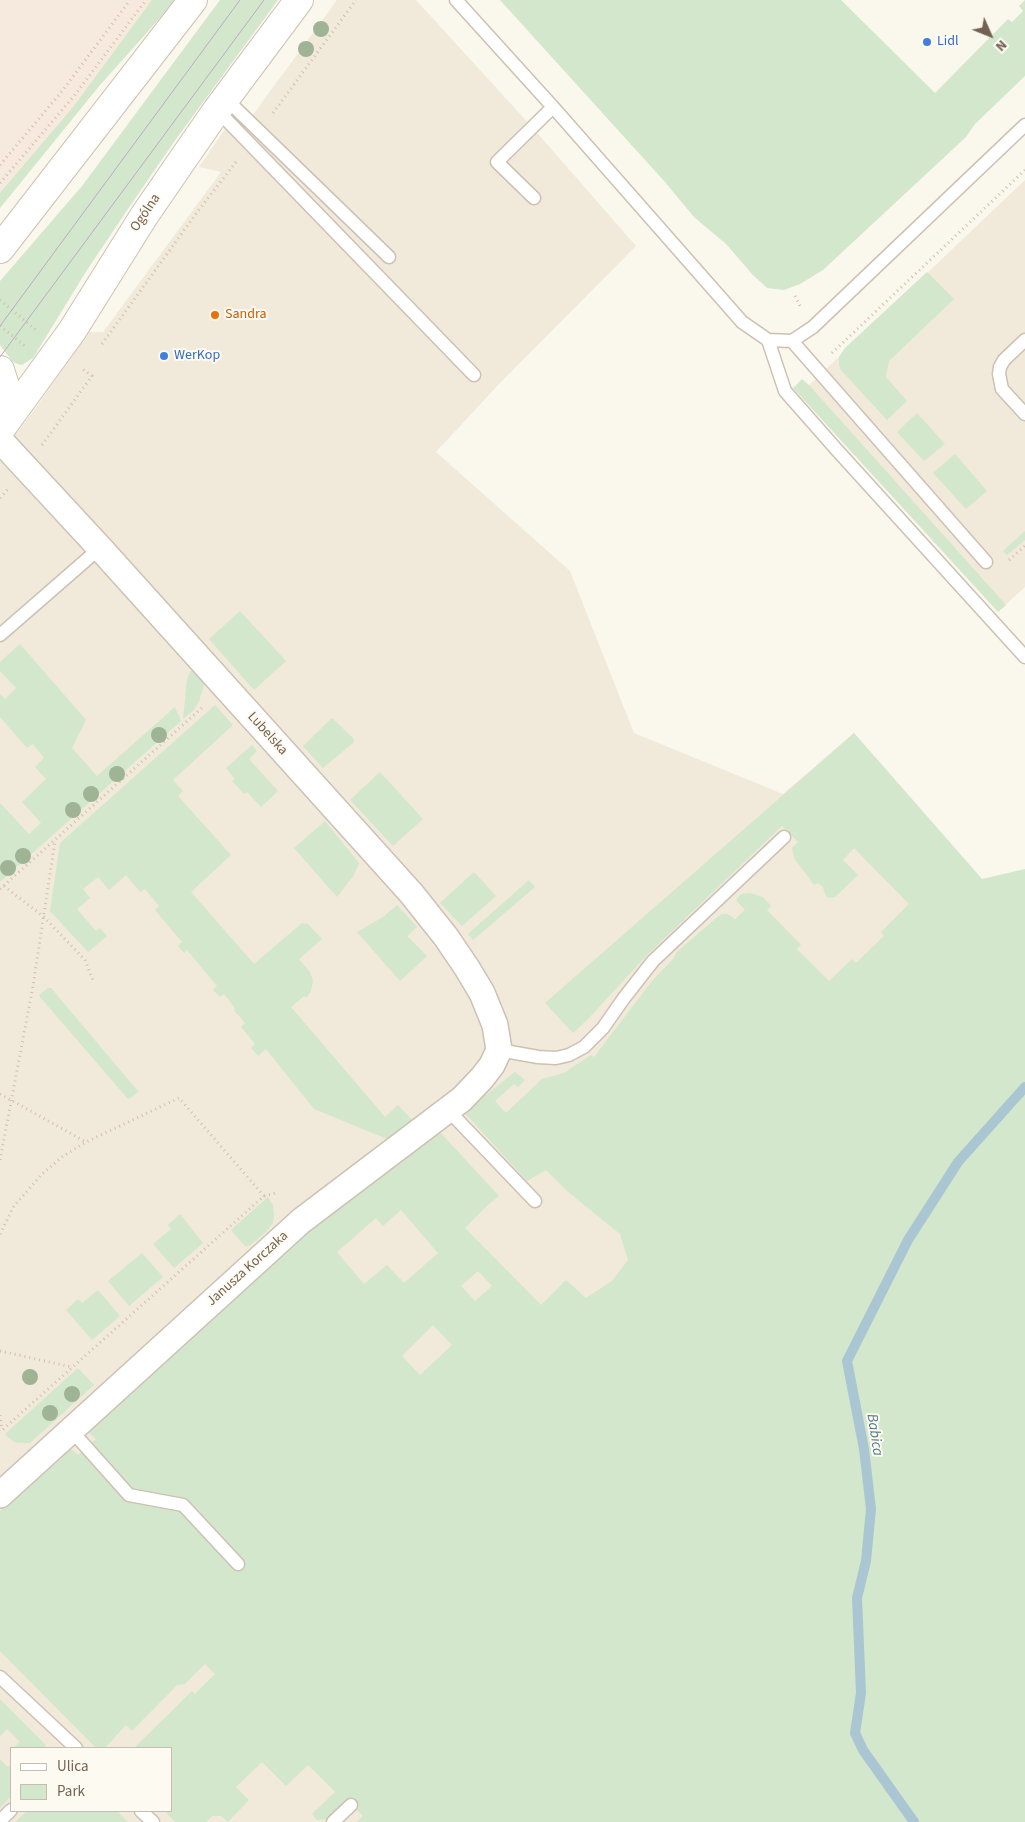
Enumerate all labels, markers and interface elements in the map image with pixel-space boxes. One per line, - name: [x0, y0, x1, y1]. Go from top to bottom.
- north arrow: [965, 10, 1015, 60]
- place label: Lidl: [937, 34, 959, 50]
- text: N: [990, 35, 1011, 56]
- marker: Lidl: [921, 36, 933, 48]
- street label: Ogólna: [127, 191, 165, 235]
- place label: Sandra: [225, 307, 267, 323]
- marker: Sandra: [209, 309, 221, 321]
- place label: WerKop: [174, 348, 220, 364]
- marker: WerKop: [158, 350, 170, 362]
- street label: Lubelska: [243, 709, 291, 759]
- street label: Janusza Korczaka: [204, 1228, 292, 1310]
- water label: Babica: [862, 1413, 886, 1457]
- legend: [10, 1747, 172, 1812]
- text: Ulica: [57, 1756, 88, 1777]
- text: Park: [57, 1781, 85, 1802]

